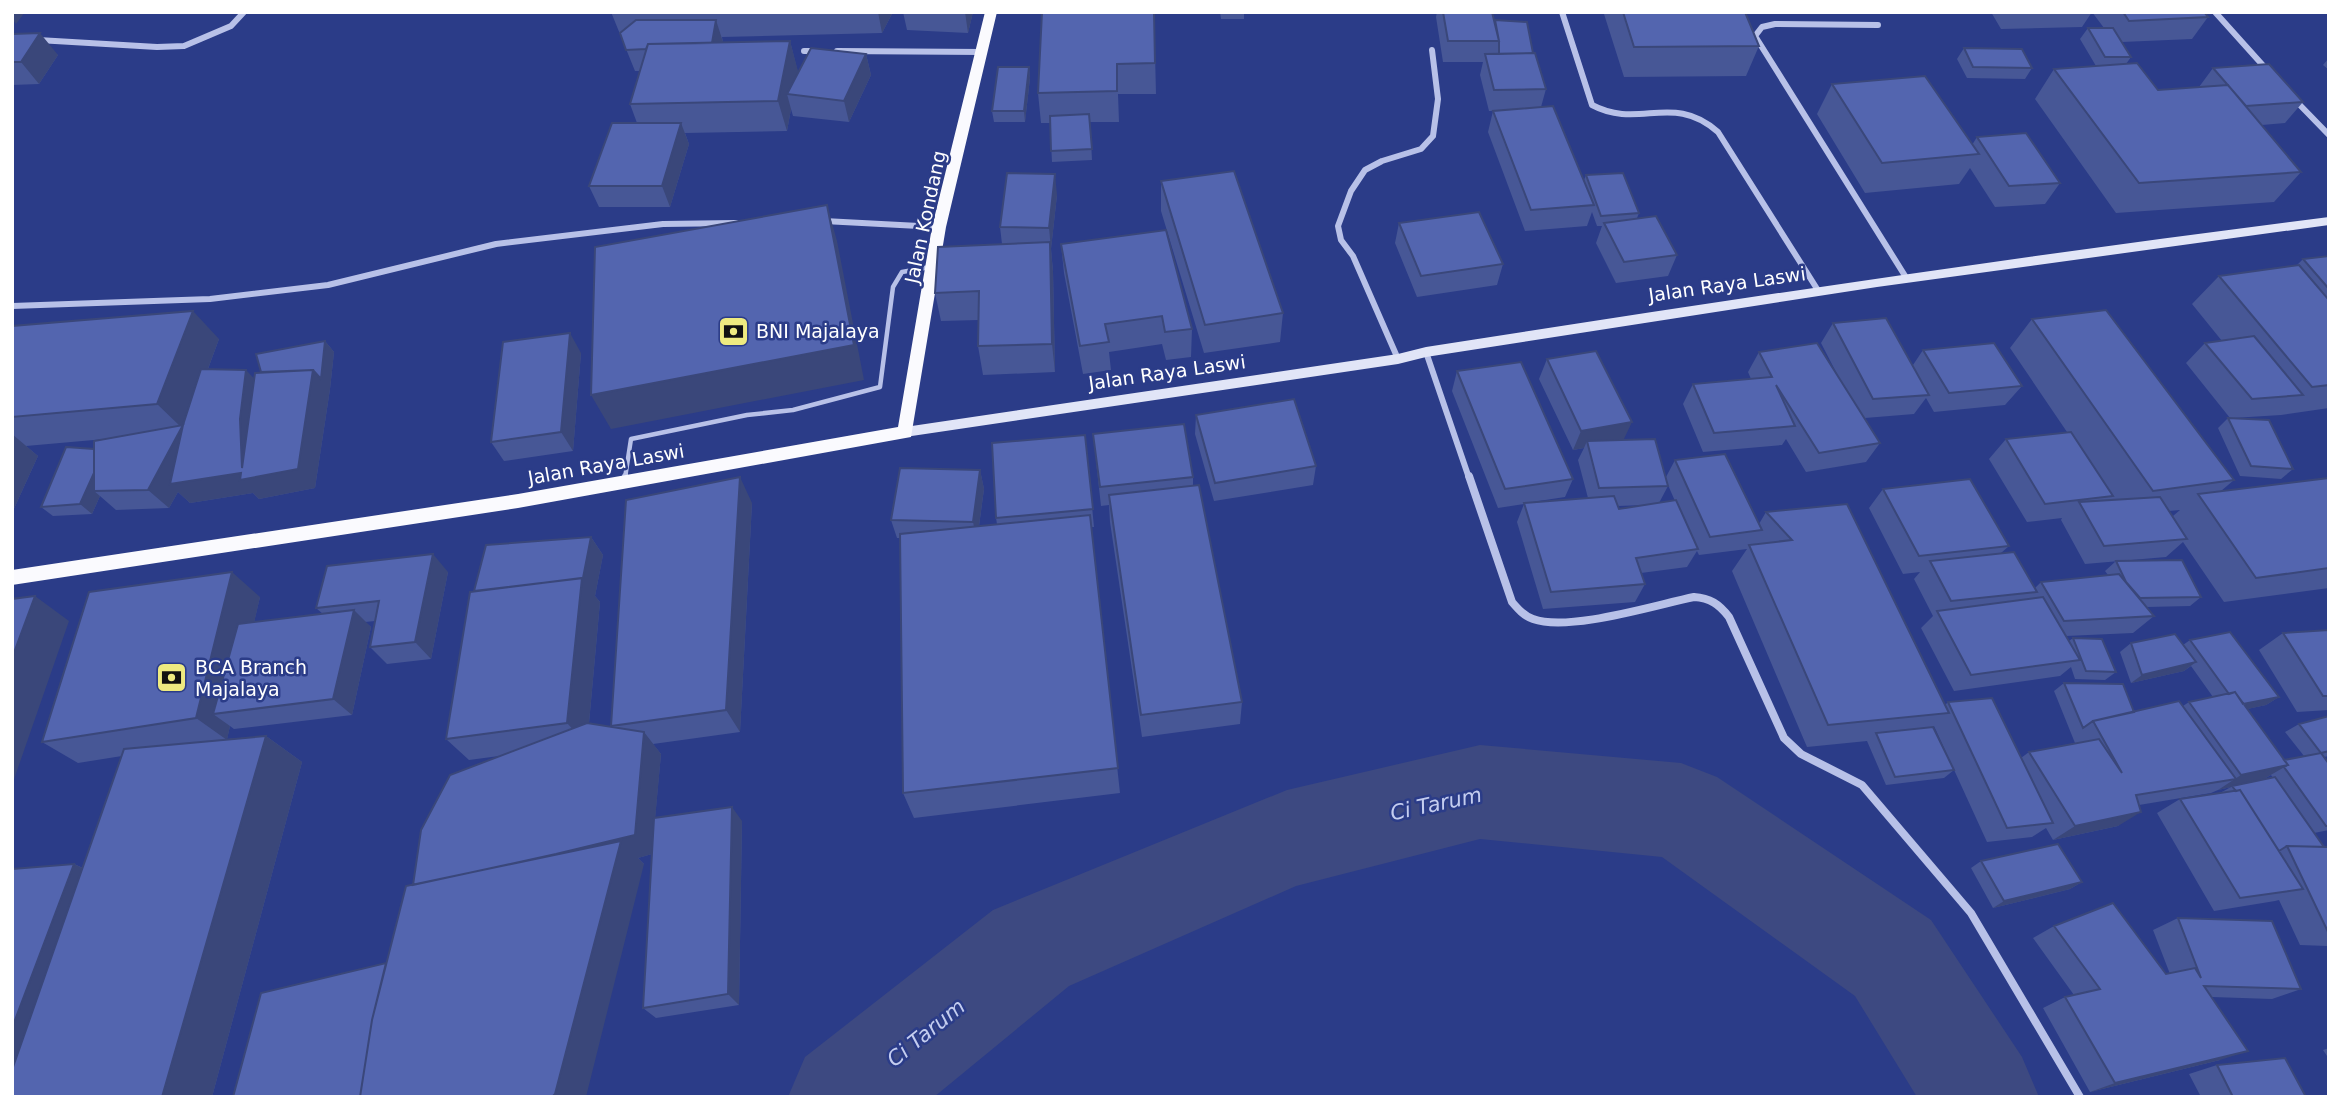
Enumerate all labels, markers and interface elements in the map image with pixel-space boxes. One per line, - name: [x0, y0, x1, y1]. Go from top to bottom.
- street label: Jalan Kondang: [900, 149, 950, 286]
- street label: Jalan Raya Laswi: [1646, 262, 1807, 306]
- bank icon: BNI Majalaya: [716, 314, 750, 348]
- place label: BNI Majalaya: [756, 320, 880, 342]
- street label: Jalan Raya Laswi: [1086, 350, 1247, 394]
- street label: Jalan Raya Laswi: [525, 439, 686, 489]
- place label: BCA Branch Majalaya: [195, 656, 307, 700]
- bank icon: BCA Branch Majalaya: [155, 661, 189, 695]
- water label: Ci Tarum: [1388, 783, 1484, 825]
- water label: Ci Tarum: [882, 994, 970, 1072]

